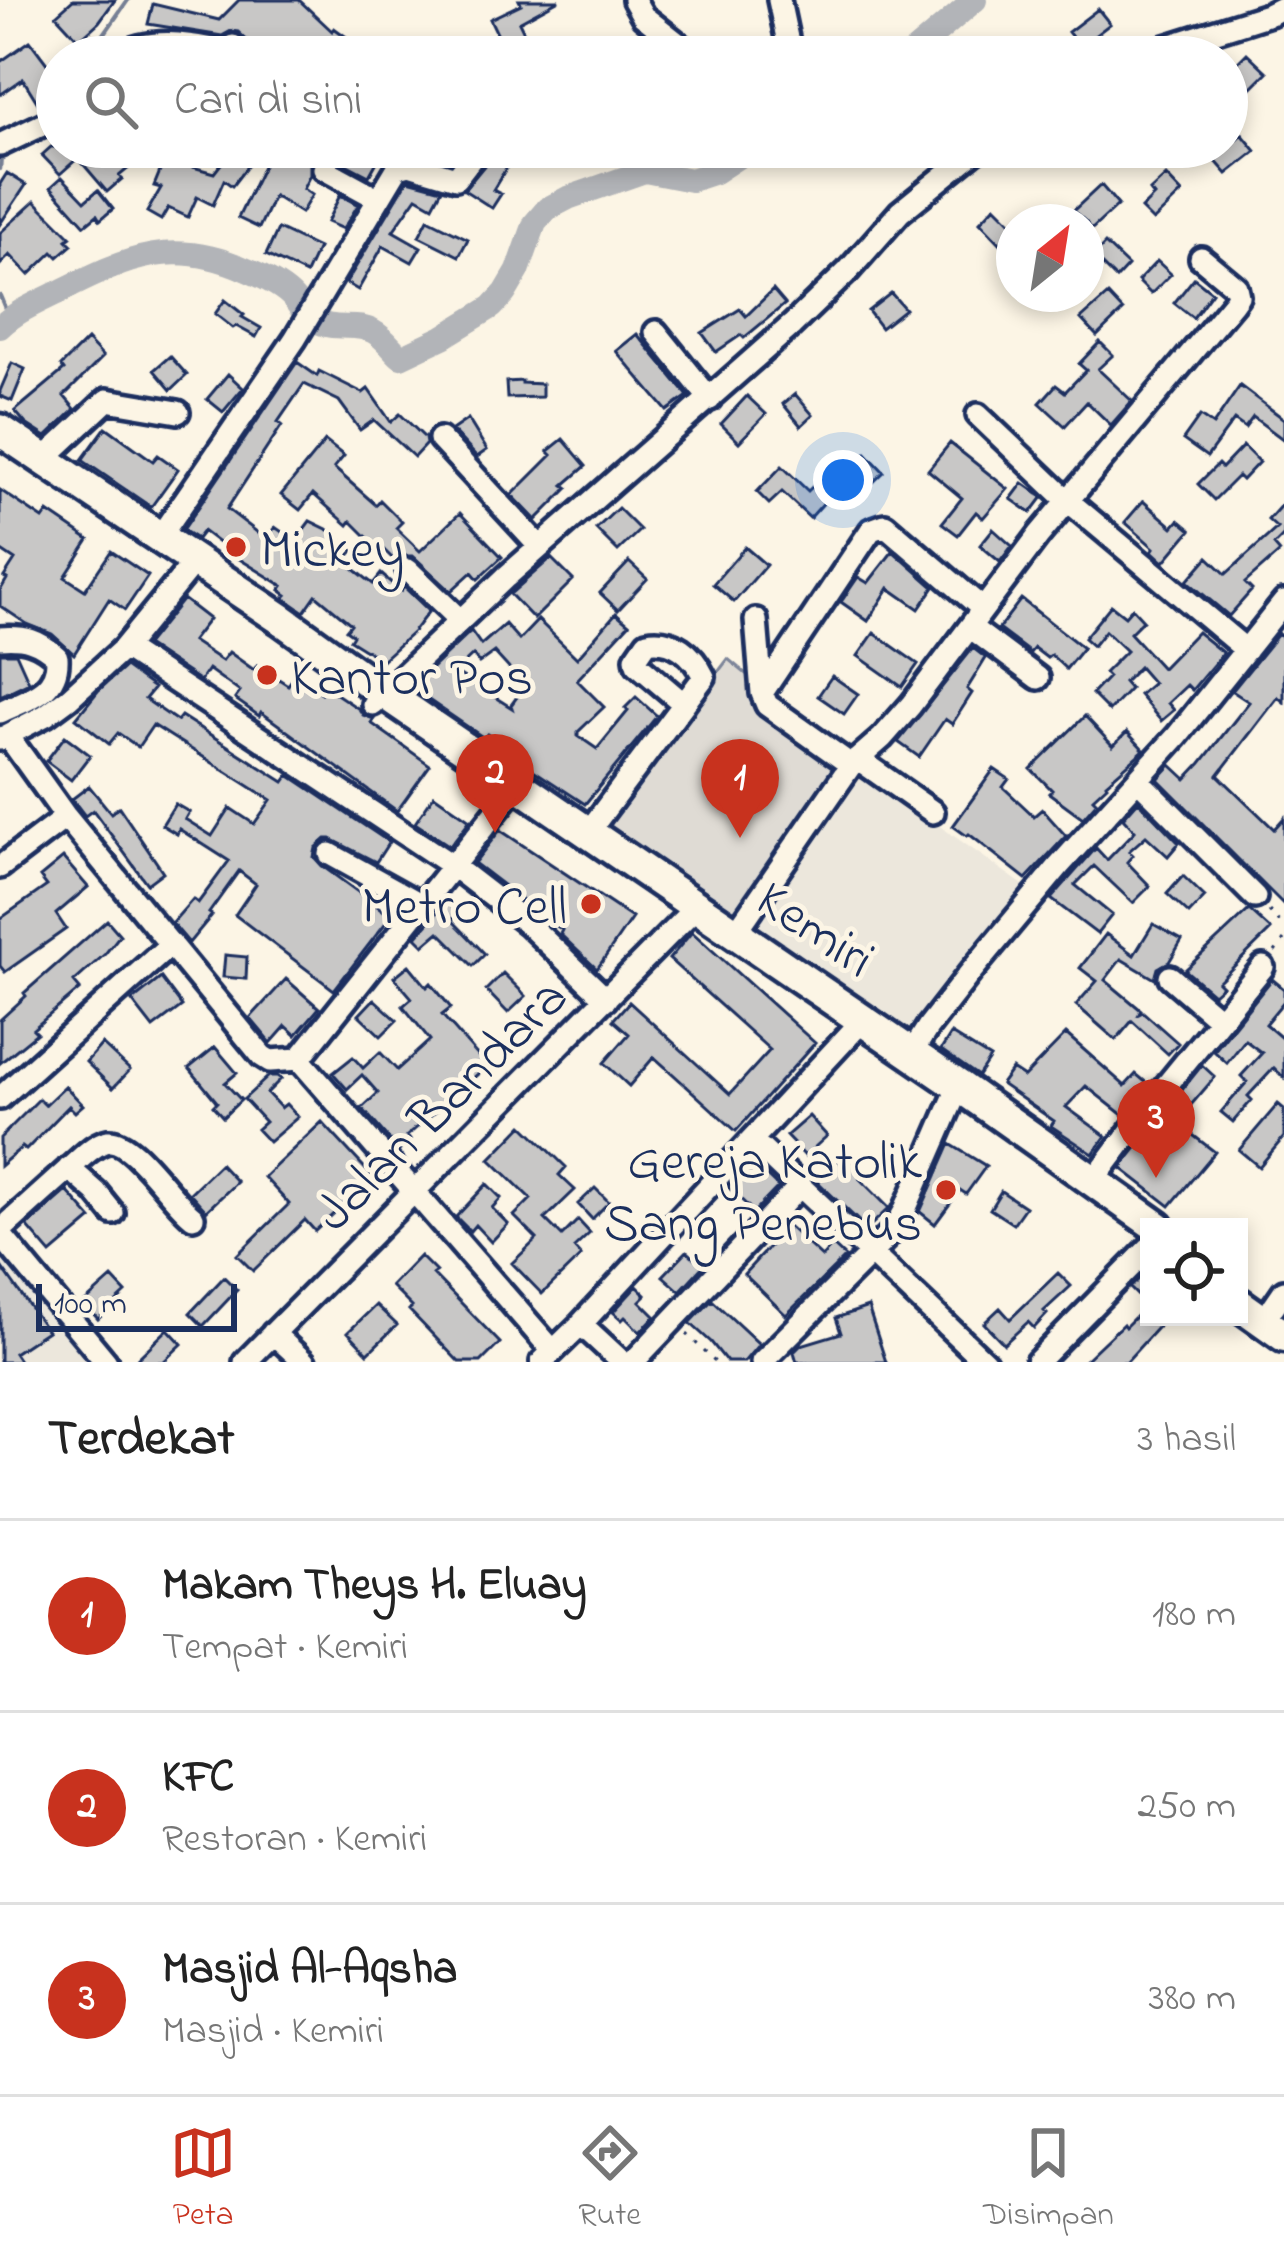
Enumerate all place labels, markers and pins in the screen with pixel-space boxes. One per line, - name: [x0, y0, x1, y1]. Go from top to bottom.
- place label: Mickey: [260, 514, 404, 592]
- marker: Mickey: [223, 534, 249, 560]
- place label: Kantor Pos: [291, 642, 533, 720]
- marker: Kantor Pos: [254, 662, 280, 688]
- pin: 2: [456, 734, 534, 833]
- pin: 1: [701, 739, 779, 838]
- place label: Metro Cell: [362, 871, 567, 949]
- marker: Metro Cell: [578, 891, 604, 917]
- pin: 3: [1117, 1079, 1195, 1178]
- place label: Gereja Katolik Sang Penebus: [604, 1126, 922, 1267]
- marker: Gereja Katolik Sang Penebus: [933, 1177, 959, 1203]

